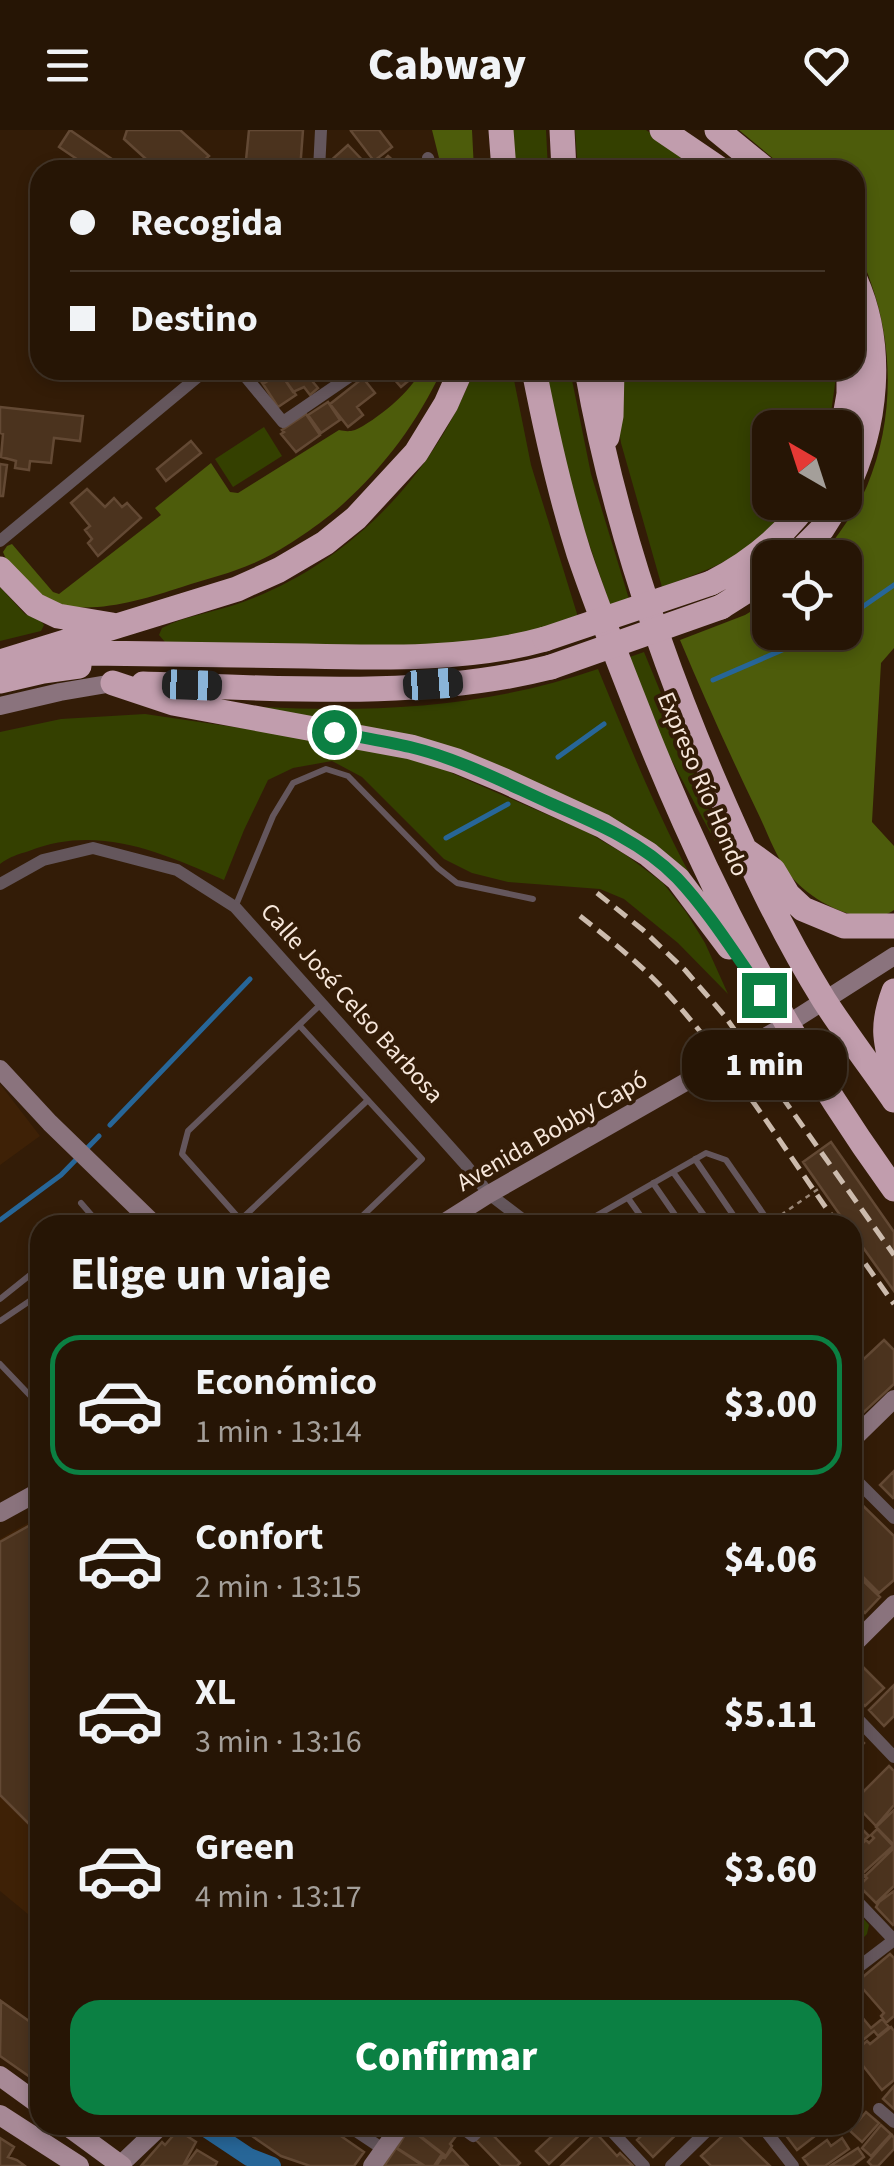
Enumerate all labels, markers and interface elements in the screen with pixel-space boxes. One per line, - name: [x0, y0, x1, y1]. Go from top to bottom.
- text: Cabway: [368, 33, 526, 97]
- icon: menu: [40, 38, 95, 93]
- icon: heart: [799, 38, 854, 93]
- text: Recogida: [130, 196, 283, 250]
- text: Destino: [130, 292, 258, 346]
- north arrow: [752, 410, 862, 520]
- map controls: [752, 410, 862, 650]
- button: locate: [752, 540, 862, 650]
- car: [402, 667, 464, 701]
- car: [161, 669, 223, 701]
- street label: Expreso Río Hondo: [648, 686, 758, 882]
- route start: [312, 710, 357, 755]
- street label: Calle José Celso Barbosa: [252, 895, 452, 1111]
- route end: [742, 973, 787, 1018]
- callout: 1 min: [682, 1030, 846, 1100]
- text: 1 min: [725, 1042, 804, 1088]
- street label: Avenida Bobby Capó: [450, 1062, 654, 1200]
- text: Elige un viaje: [70, 1243, 331, 1307]
- text: Económico: [195, 1355, 377, 1409]
- icon: car: [75, 1360, 165, 1450]
- text: $3.00: [724, 1378, 817, 1432]
- text: 1 min · 13:14: [195, 1409, 362, 1455]
- text: Confort: [195, 1510, 323, 1564]
- icon: car: [75, 1515, 165, 1605]
- text: $4.06: [724, 1533, 817, 1587]
- text: 2 min · 13:15: [195, 1564, 362, 1610]
- text: XL: [195, 1665, 236, 1719]
- icon: car: [75, 1670, 165, 1760]
- text: $5.11: [724, 1688, 817, 1742]
- text: 3 min · 13:16: [195, 1719, 362, 1765]
- text: Green: [195, 1820, 295, 1874]
- icon: car: [75, 1825, 165, 1915]
- text: $3.60: [724, 1843, 817, 1897]
- text: 4 min · 13:17: [195, 1874, 362, 1920]
- button: Confirmar: [70, 2000, 822, 2115]

